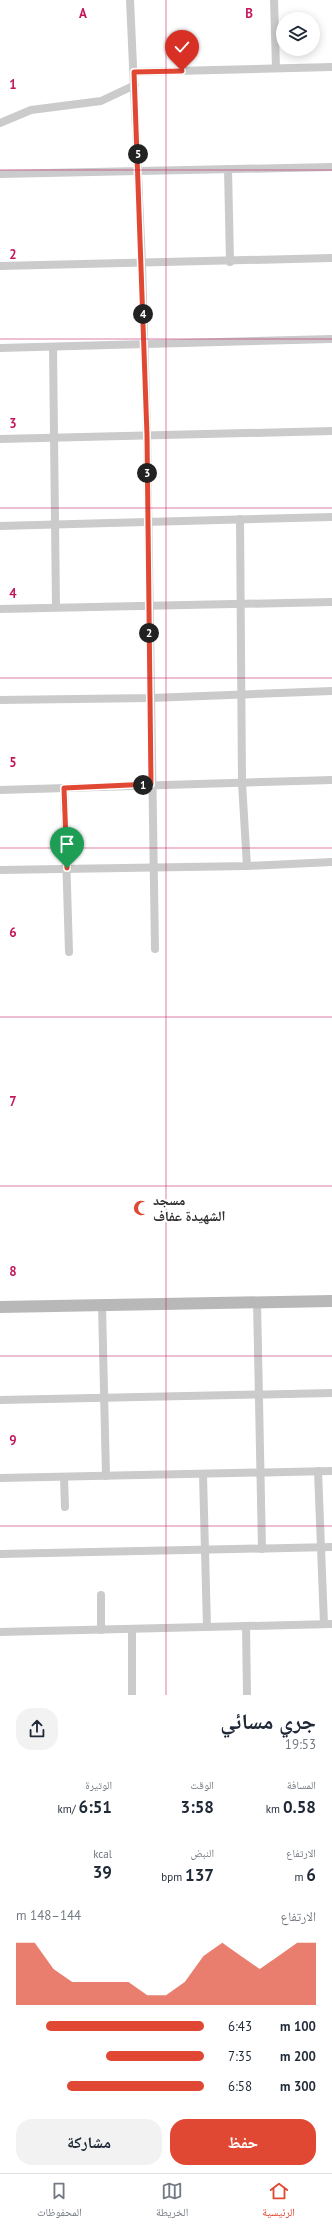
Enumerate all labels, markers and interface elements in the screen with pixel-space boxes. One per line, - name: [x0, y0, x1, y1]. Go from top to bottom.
- text: A: [79, 5, 87, 22]
- text: B: [245, 5, 253, 22]
- map controls: [276, 12, 320, 56]
- button: layers: [276, 12, 320, 56]
- pin: [165, 30, 199, 71]
- icon: check: [171, 36, 193, 58]
- text: 1: [9, 76, 17, 93]
- pin: 5: [128, 144, 148, 164]
- text: 5: [135, 147, 141, 161]
- text: 2: [9, 246, 17, 263]
- pin: 4: [133, 304, 153, 324]
- text: 4: [140, 307, 146, 321]
- text: 3: [9, 415, 17, 432]
- pin: 3: [137, 463, 157, 483]
- text: 3: [144, 466, 150, 480]
- text: 4: [9, 585, 17, 602]
- pin: 2: [139, 623, 159, 643]
- text: 2: [146, 626, 152, 640]
- text: 5: [9, 754, 17, 771]
- pin: 1: [133, 775, 153, 795]
- text: 1: [140, 778, 146, 792]
- pin: [50, 827, 84, 868]
- icon: arrive: [56, 833, 78, 855]
- text: 6: [9, 924, 17, 941]
- text: 7: [9, 1093, 17, 1110]
- place label: مسجد الشهيدة عفاف: [153, 1191, 226, 1225]
- mosque icon: مسجد الشهيدة عفاف: [132, 1199, 150, 1217]
- text: 8: [9, 1263, 17, 1280]
- text: 9: [9, 1432, 17, 1449]
- text: جري مسائي: [220, 1707, 316, 1735]
- button: share: [16, 1708, 58, 1750]
- text: 19:53: [285, 1736, 316, 1753]
- text: الوتيرة: [85, 1778, 112, 1792]
- text: الوقت: [190, 1778, 214, 1792]
- text: المسافة: [287, 1778, 316, 1792]
- text: 6:51: [79, 1796, 112, 1818]
- text: 3:58: [181, 1796, 214, 1818]
- text: 0.58: [283, 1796, 316, 1818]
- text: /km: [57, 1802, 79, 1816]
- text: km: [266, 1802, 283, 1816]
- text: النبض: [191, 1846, 214, 1860]
- text: الارتفاع: [286, 1846, 316, 1860]
- text: kcal: [93, 1847, 112, 1861]
- text: 39: [93, 1861, 112, 1883]
- text: 137: [185, 1864, 214, 1886]
- text: 6: [306, 1864, 316, 1886]
- text: bpm: [161, 1870, 185, 1884]
- text: m: [294, 1870, 306, 1884]
- text: 144–148 m: [16, 1907, 81, 1924]
- text: الارتفاع: [281, 1908, 316, 1925]
- text: 6:43: [228, 2018, 252, 2035]
- text: 100 m: [280, 2018, 316, 2035]
- text: 7:35: [228, 2048, 252, 2065]
- text: 200 m: [280, 2048, 316, 2065]
- text: 6:58: [228, 2078, 252, 2095]
- text: 300 m: [280, 2078, 316, 2095]
- button: مشاركة: [16, 2119, 162, 2165]
- button: حفظ: [170, 2119, 316, 2165]
- tab: المحفوظات: [37, 2180, 82, 2223]
- tab: الخريطة: [156, 2180, 188, 2223]
- tab: الرئيسية: [262, 2180, 295, 2223]

